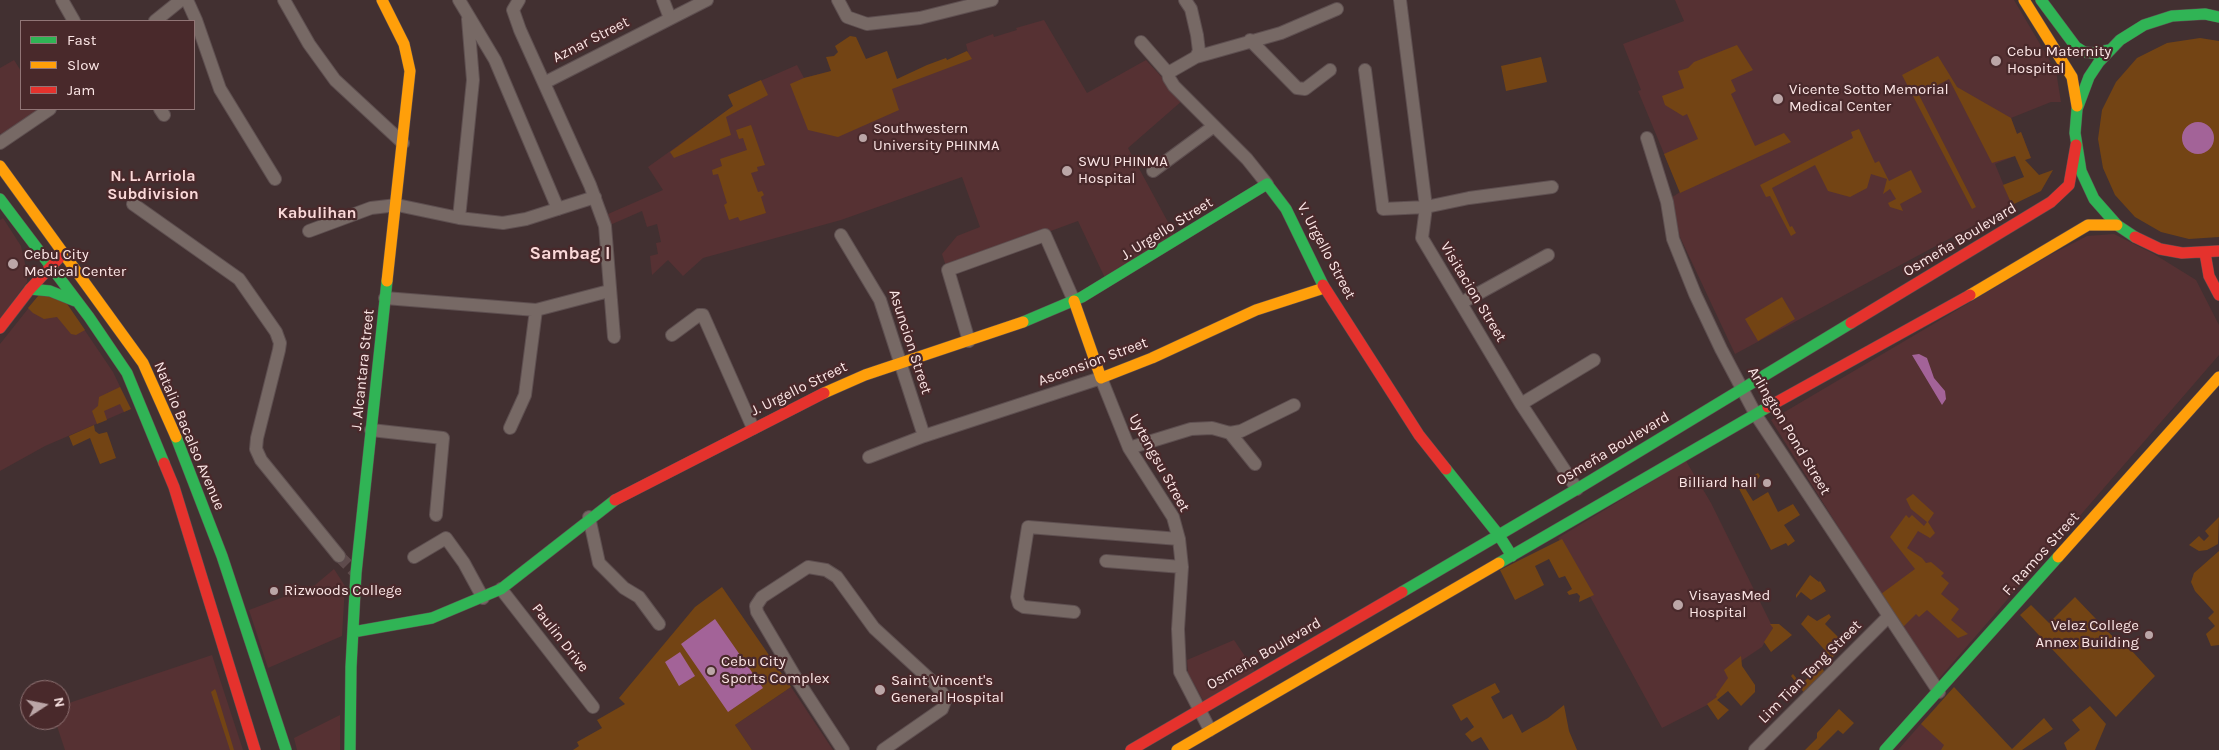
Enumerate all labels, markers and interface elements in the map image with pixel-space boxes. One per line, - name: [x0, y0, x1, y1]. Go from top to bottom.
- street label: Aznar Street: [550, 13, 632, 67]
- legend: [20, 20, 195, 110]
- text: Fast: [67, 31, 96, 49]
- place label: Cebu Maternity Hospital: [2007, 43, 2111, 78]
- marker: Cebu Maternity Hospital: [1989, 54, 2003, 68]
- text: Slow: [67, 56, 99, 74]
- text: Jam: [67, 81, 95, 99]
- place label: Vicente Sotto Memorial Medical Center: [1789, 81, 1949, 116]
- marker: Vicente Sotto Memorial Medical Center: [1771, 92, 1785, 106]
- place label: Southwestern University PHINMA: [873, 120, 1000, 155]
- marker: Southwestern University PHINMA: [857, 132, 869, 144]
- place label: SWU PHINMA Hospital: [1078, 153, 1168, 188]
- marker: SWU PHINMA Hospital: [1060, 164, 1074, 178]
- district label: N. L. Arriola Subdivision: [107, 166, 199, 204]
- street label: J. Urgello Street: [1118, 194, 1216, 264]
- street label: V. Urgello Street: [1293, 199, 1359, 303]
- street label: Osmeña Boulevard: [1900, 199, 2020, 281]
- district label: Kabulihan: [277, 203, 357, 223]
- street label: Visitacion Street: [1436, 239, 1510, 345]
- district label: Sambag I: [529, 243, 611, 265]
- place label: Cebu City Medical Center: [24, 246, 126, 281]
- marker: Cebu City Medical Center: [6, 257, 20, 271]
- street label: Asuncion Street: [885, 287, 935, 397]
- street label: J. Alcantara Street: [348, 308, 378, 432]
- street label: Ascension Street: [1036, 334, 1150, 390]
- street label: J. Urgello Street: [748, 358, 850, 420]
- street label: Natalio Bacalso Avenue: [150, 359, 228, 513]
- street label: Arlington Pond Street: [1744, 364, 1834, 498]
- street label: Osmeña Boulevard: [1553, 408, 1673, 490]
- street label: Uytengsu Street: [1125, 411, 1193, 515]
- place label: Billiard hall: [1678, 474, 1757, 492]
- marker: Billiard hall: [1761, 477, 1773, 489]
- street label: F. Ramos Street: [1999, 508, 2083, 600]
- place label: Rizwoods College: [284, 582, 402, 600]
- marker: Rizwoods College: [268, 585, 280, 597]
- place label: VisayasMed Hospital: [1689, 587, 1770, 622]
- marker: VisayasMed Hospital: [1671, 598, 1685, 612]
- street label: Paulin Drive: [528, 600, 592, 676]
- street label: Osmeña Boulevard: [1204, 614, 1324, 694]
- street label: Lim Tian Teng Street: [1755, 617, 1865, 727]
- place label: Velez College Annex Building: [2035, 617, 2139, 652]
- marker: Velez College Annex Building: [2143, 629, 2155, 641]
- place label: Cebu City Sports Complex: [721, 653, 829, 688]
- marker: Cebu City Sports Complex: [705, 665, 717, 677]
- place label: Saint Vincent's General Hospital: [891, 672, 1004, 707]
- north arrow: [20, 680, 70, 730]
- marker: Saint Vincent's General Hospital: [873, 683, 887, 697]
- text: N: [50, 696, 69, 709]

